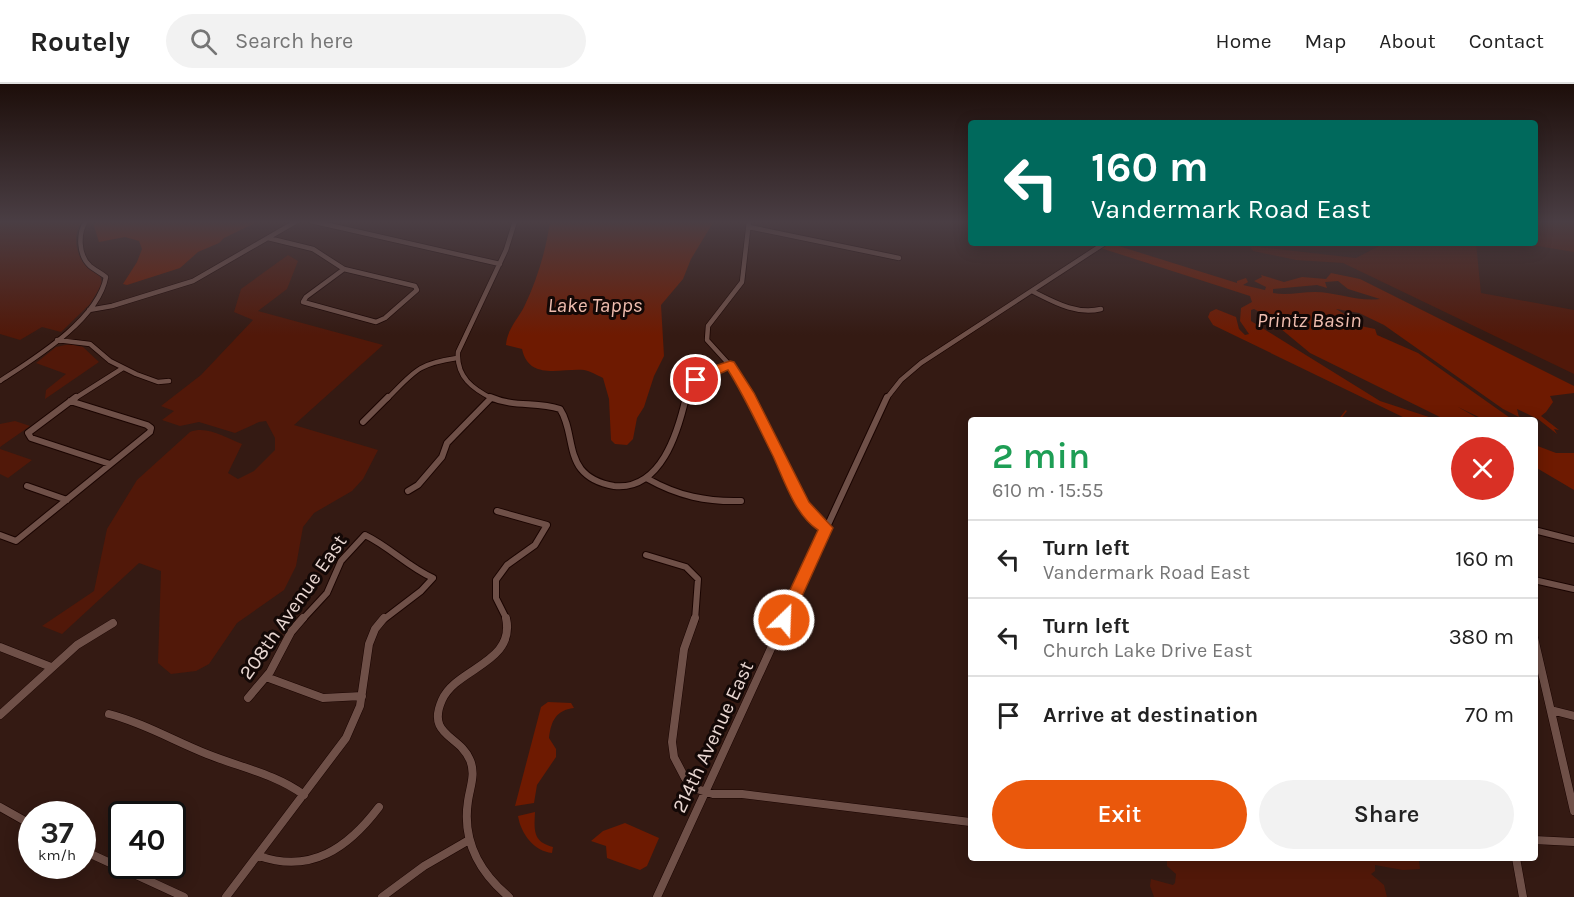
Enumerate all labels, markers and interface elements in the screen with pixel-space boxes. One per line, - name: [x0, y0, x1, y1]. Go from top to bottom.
- search box: [166, 14, 586, 68]
- text: Routely: [30, 25, 130, 58]
- icon: search: [187, 25, 220, 58]
- text: Search here: [235, 28, 353, 54]
- text: Home: [1216, 29, 1272, 53]
- text: Map: [1305, 29, 1346, 53]
- text: About: [1379, 29, 1436, 53]
- text: Contact: [1469, 29, 1544, 53]
- text: 160 m: [1091, 142, 1209, 192]
- icon: left: [992, 144, 1070, 222]
- text: Vandermark Road East: [1091, 193, 1371, 225]
- water label: Lake Tapps: [547, 293, 643, 317]
- water label: Printz Basin: [1257, 308, 1361, 332]
- pin: [670, 354, 721, 405]
- icon: arrive: [679, 363, 712, 396]
- text: 2 min: [992, 435, 1090, 477]
- button: close: [1451, 437, 1514, 500]
- text: 610 m · 15:55: [992, 479, 1104, 502]
- street label: 208th Avenue East: [235, 530, 352, 684]
- text: Turn left: [1043, 535, 1130, 561]
- icon: left: [992, 543, 1025, 576]
- text: 160 m: [1455, 546, 1514, 572]
- text: Vandermark Road East: [1043, 561, 1250, 584]
- position arrow: [752, 588, 816, 652]
- text: Turn left: [1043, 613, 1130, 639]
- icon: left: [992, 621, 1025, 654]
- text: 380 m: [1449, 624, 1514, 650]
- text: Church Lake Drive East: [1043, 639, 1252, 662]
- street label: 214th Avenue East: [668, 657, 758, 816]
- icon: arrive: [992, 699, 1025, 732]
- text: Arrive at destination: [1043, 702, 1258, 728]
- text: 70 m: [1465, 702, 1514, 728]
- button: Exit: [992, 780, 1247, 849]
- button: Share: [1259, 780, 1514, 849]
- speed limit sign: 40: [108, 801, 186, 879]
- text: 37: [40, 815, 74, 851]
- text: km/h: [38, 846, 76, 864]

